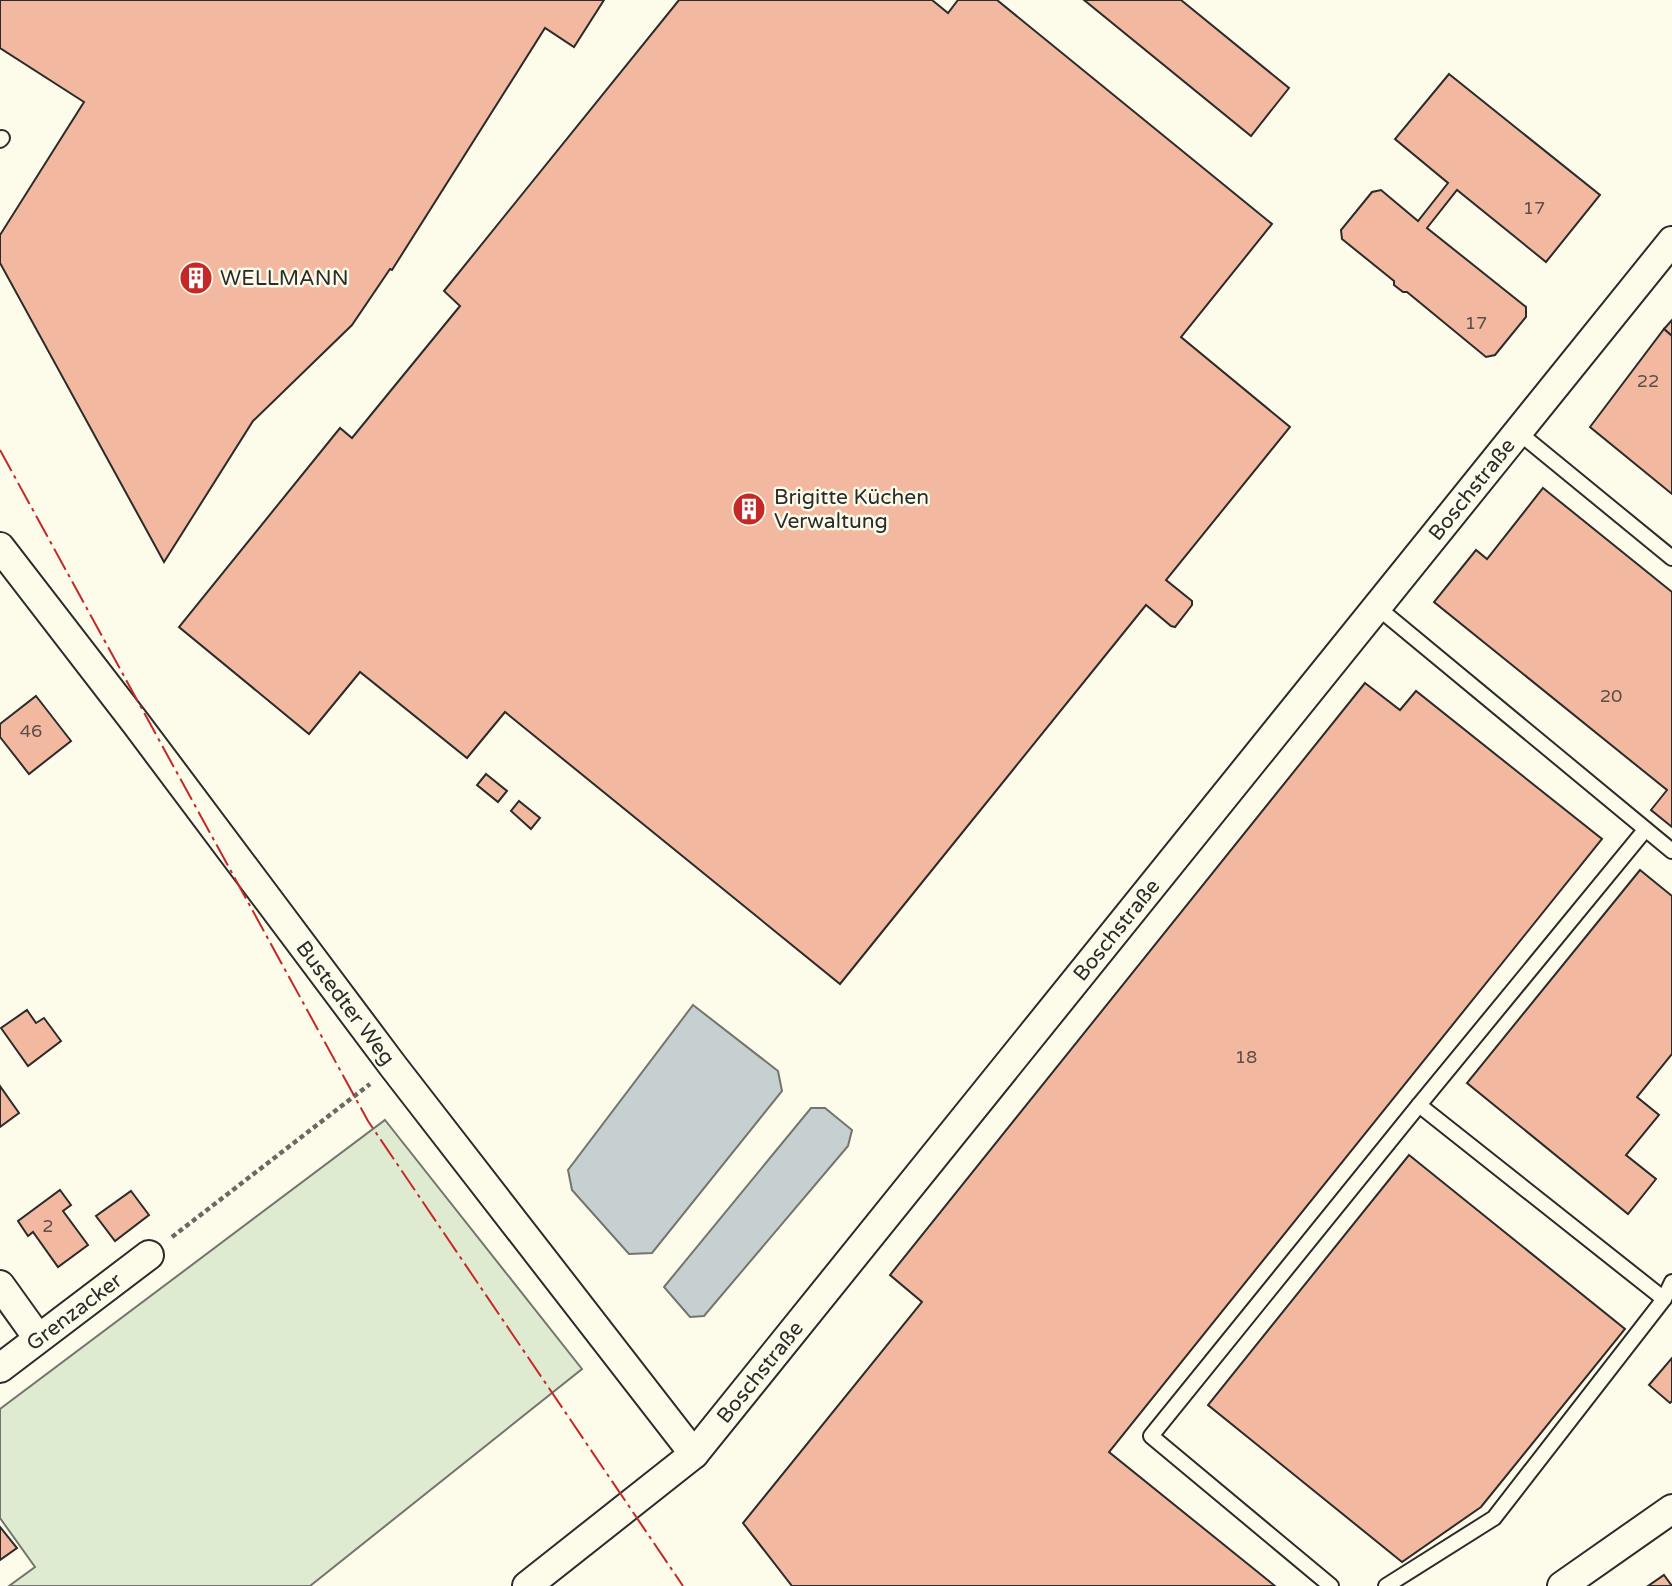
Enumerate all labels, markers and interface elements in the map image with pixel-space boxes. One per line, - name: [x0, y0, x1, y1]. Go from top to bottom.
- house number: 17: [1523, 197, 1545, 219]
- building icon: WELLMANN: [177, 259, 215, 297]
- place label: WELLMANN: [220, 266, 349, 291]
- house number: 17: [1465, 312, 1487, 334]
- house number: 22: [1637, 370, 1659, 392]
- street label: Boschstraße: [1423, 433, 1520, 545]
- place label: Brigitte Küchen Verwaltung: [774, 485, 929, 534]
- building icon: Brigitte Küchen Verwaltung: [730, 490, 768, 528]
- house number: 20: [1600, 685, 1622, 707]
- house number: 46: [20, 720, 42, 742]
- street label: Boschstraße: [1068, 874, 1165, 986]
- street label: Bustedter Weg: [291, 936, 400, 1070]
- house number: 18: [1235, 1046, 1257, 1068]
- house number: 2: [42, 1215, 54, 1237]
- street label: Grenzacker: [22, 1268, 127, 1356]
- street label: Boschstraße: [711, 1316, 809, 1428]

